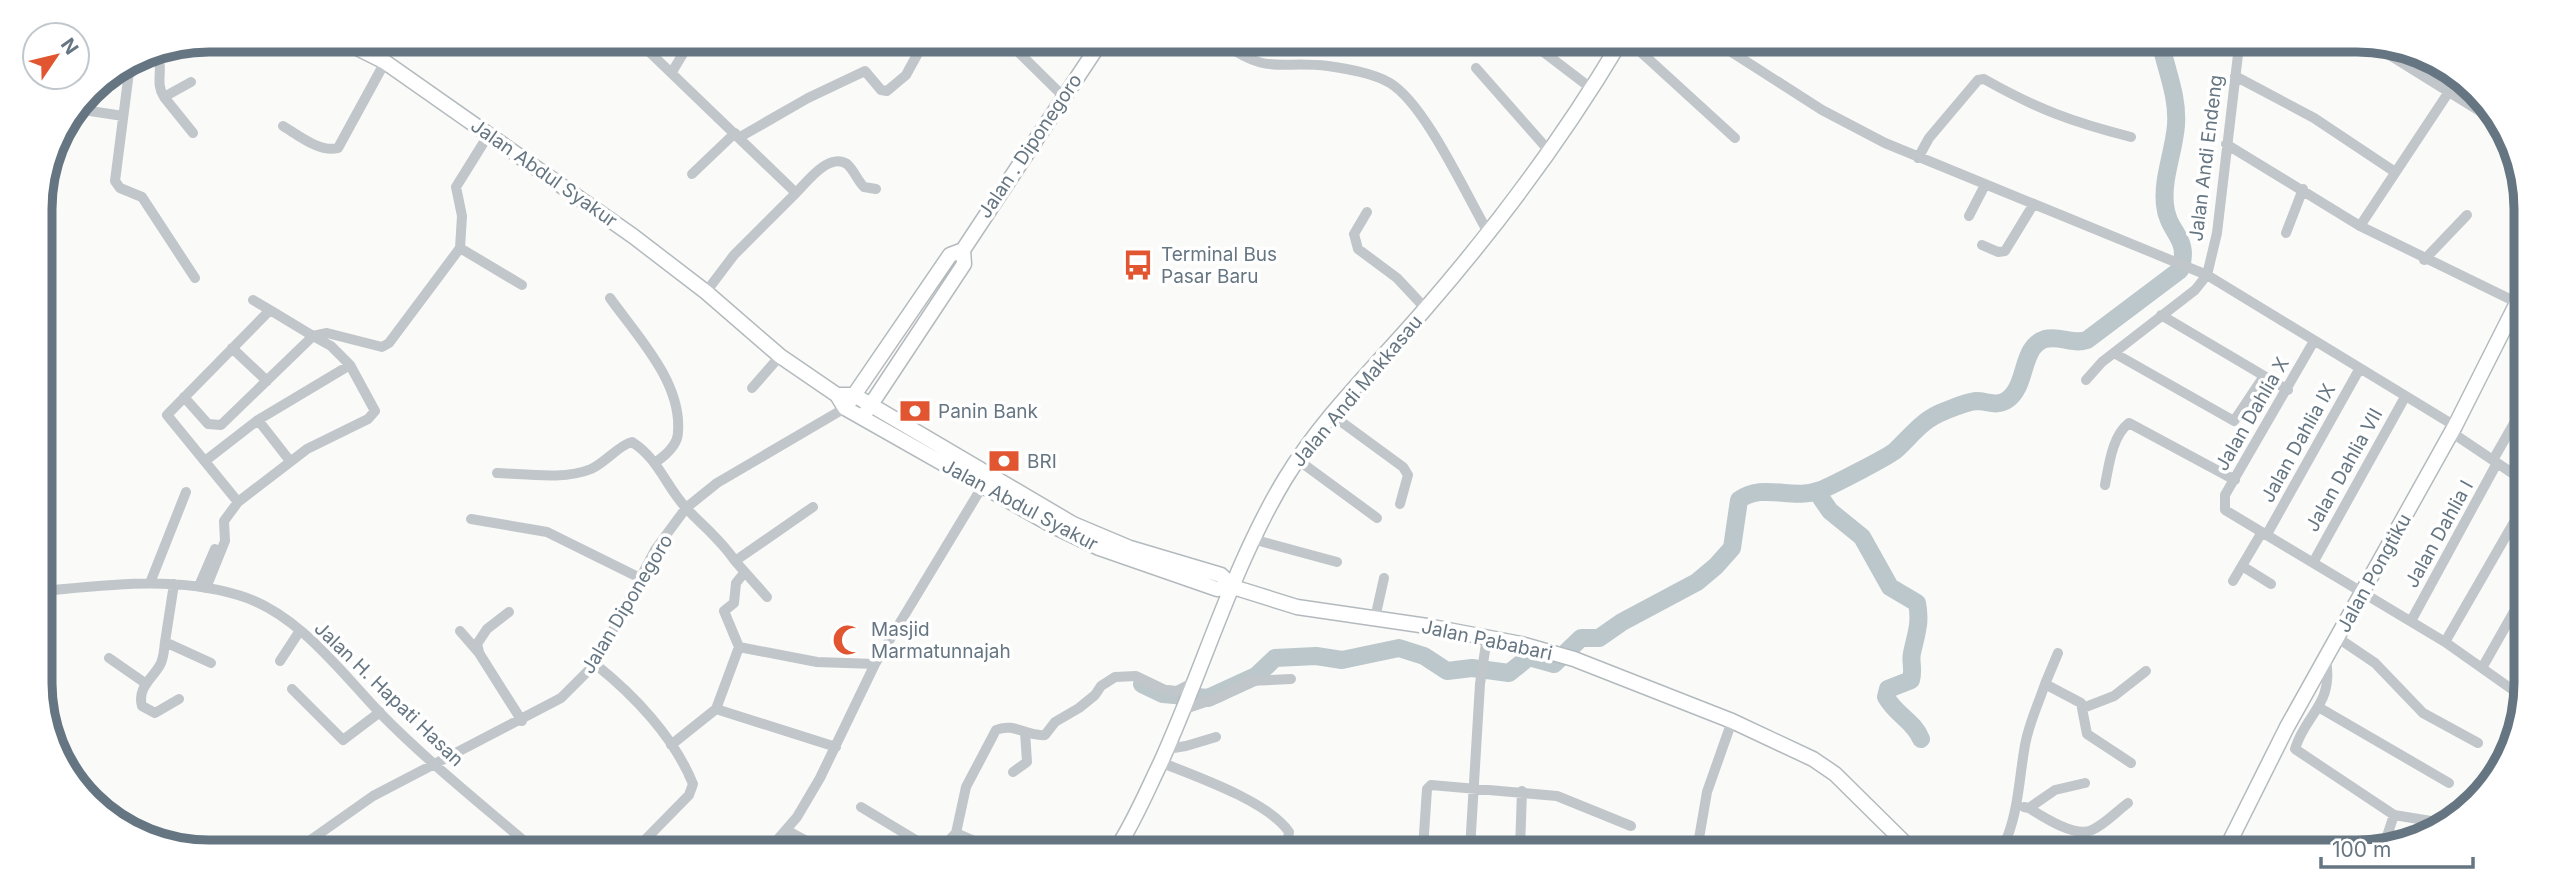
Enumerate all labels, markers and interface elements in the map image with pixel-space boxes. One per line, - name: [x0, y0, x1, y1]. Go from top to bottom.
- north arrow: [21, 21, 91, 91]
- text: N: [56, 34, 83, 59]
- street label: Jalan . Diponegoro: [973, 69, 1087, 223]
- street label: Jalan Andi Endeng: [2184, 73, 2228, 243]
- street label: Jalan Abdul Syakur: [466, 114, 622, 232]
- place label: Terminal Bus Pasar Baru: [1161, 243, 1277, 288]
- bus stop icon: Terminal Bus Pasar Baru: [1121, 248, 1155, 282]
- street label: Jalan Andi Makkasau: [1287, 311, 1427, 471]
- street label: Jalan Dahlia X: [2210, 353, 2294, 475]
- street label: Jalan Dahlia IX: [2256, 380, 2340, 506]
- bank icon: Panin Bank: [898, 394, 932, 428]
- place label: Panin Bank: [938, 400, 1039, 423]
- street label: Jalan Dahlia VII: [2301, 404, 2387, 536]
- bank icon: BRI: [987, 444, 1021, 478]
- place label: BRI: [1027, 450, 1057, 473]
- street label: Jalan Abdul Syakur: [938, 454, 1102, 556]
- street label: Jalan Dahlia I: [2400, 476, 2478, 592]
- street label: Jalan Pongtiku: [2332, 510, 2416, 636]
- street label: Jalan Diponegoro: [576, 530, 678, 678]
- street label: Jalan Pababari: [1419, 615, 1555, 665]
- street label: Jalan H. Hapati Hasan: [310, 617, 468, 771]
- place label: Masjid Marmatunnajah: [871, 618, 1011, 663]
- mosque icon: Masjid Marmatunnajah: [831, 623, 865, 657]
- scale bar: [2321, 826, 2473, 870]
- text: 100 m: [2332, 837, 2391, 862]

